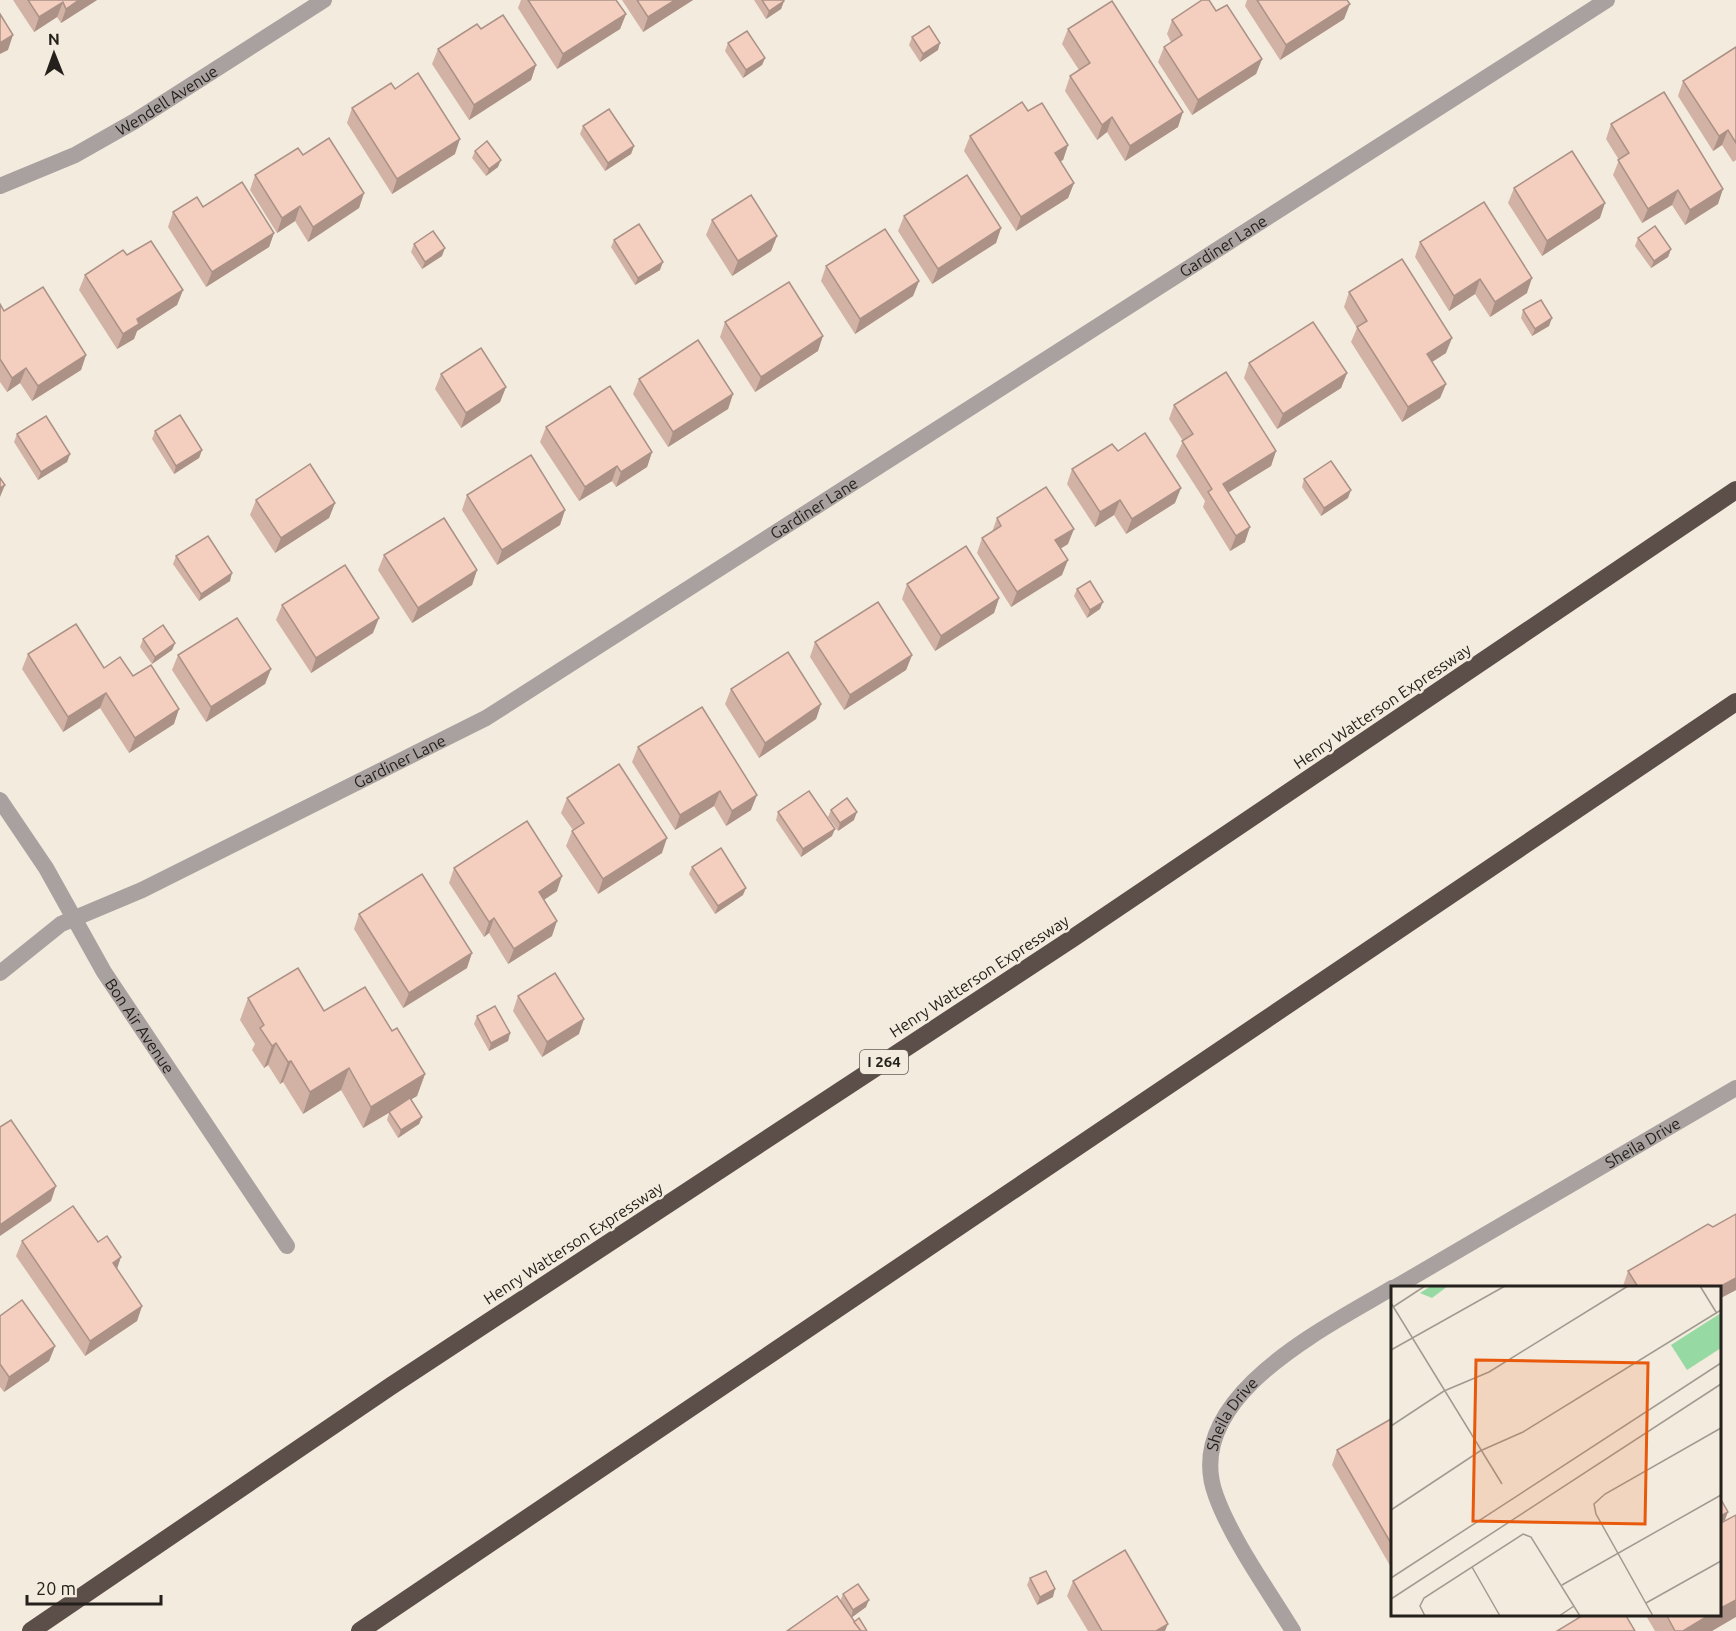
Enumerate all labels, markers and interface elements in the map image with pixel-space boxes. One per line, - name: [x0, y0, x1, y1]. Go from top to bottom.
- north arrow: [24, 24, 84, 84]
- text: N: [48, 30, 60, 48]
- street label: Wendell Avenue: [113, 62, 221, 139]
- street label: Gardiner Lane: [1176, 211, 1270, 281]
- street label: Gardiner Lane: [767, 473, 861, 543]
- street label: Henry Watterson Expressway: [1290, 640, 1474, 772]
- street label: Gardiner Lane: [351, 731, 448, 792]
- street label: Henry Watterson Expressway: [886, 911, 1072, 1041]
- street label: Bon Air Avenue: [102, 975, 178, 1077]
- road number: I 264: [860, 1050, 908, 1074]
- street label: Sheila Drive: [1602, 1114, 1684, 1172]
- street label: Henry Watterson Expressway: [480, 1178, 666, 1308]
- inset map: [1391, 1286, 1721, 1616]
- street label: Sheila Drive: [1203, 1373, 1261, 1453]
- scale bar: [27, 1568, 160, 1606]
- text: 20 m: [36, 1578, 76, 1598]

